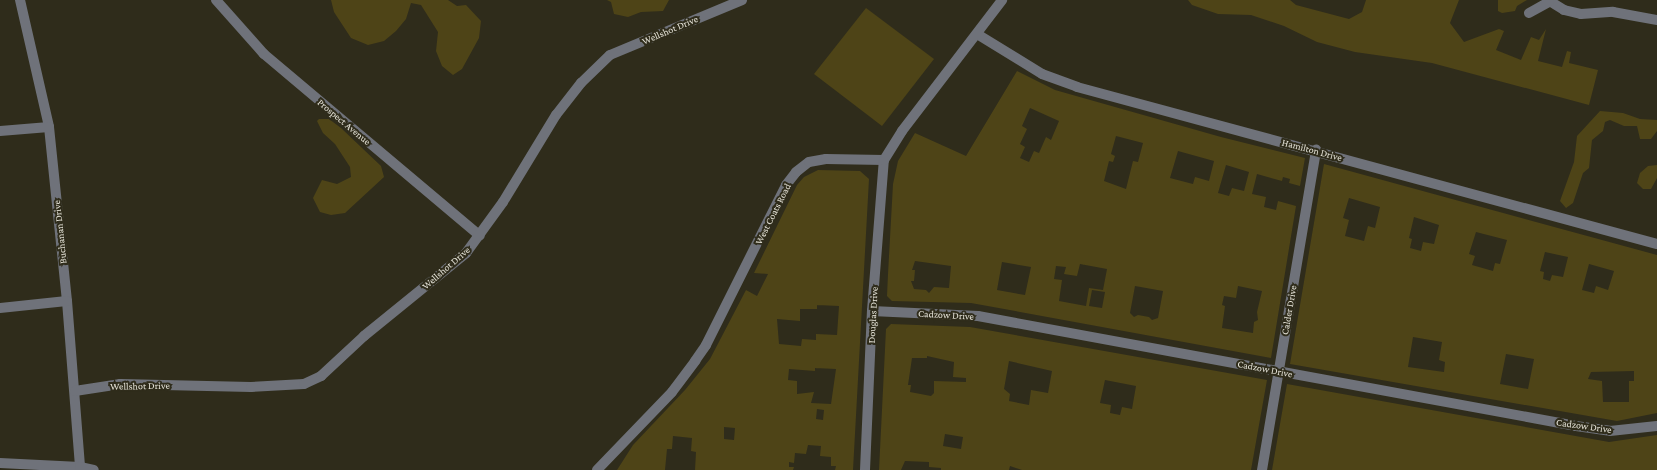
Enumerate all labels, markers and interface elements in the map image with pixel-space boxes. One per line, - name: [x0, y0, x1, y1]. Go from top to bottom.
- street label: Wellshot Drive: [640, 13, 700, 47]
- street label: Prospect Avenue: [315, 96, 373, 148]
- street label: Hamilton Drive: [1281, 136, 1343, 164]
- street label: West Coats Road: [752, 181, 794, 247]
- street label: Buchanan Drive: [51, 200, 69, 264]
- street label: Wellshot Drive: [420, 244, 472, 292]
- street label: Calder Drive: [1279, 284, 1299, 336]
- street label: Douglas Drive: [866, 286, 880, 344]
- street label: Cadzow Drive: [918, 308, 974, 322]
- street label: Cadzow Drive: [1236, 358, 1294, 380]
- street label: Wellshot Drive: [110, 379, 170, 393]
- street label: Cadzow Drive: [1555, 416, 1613, 436]

